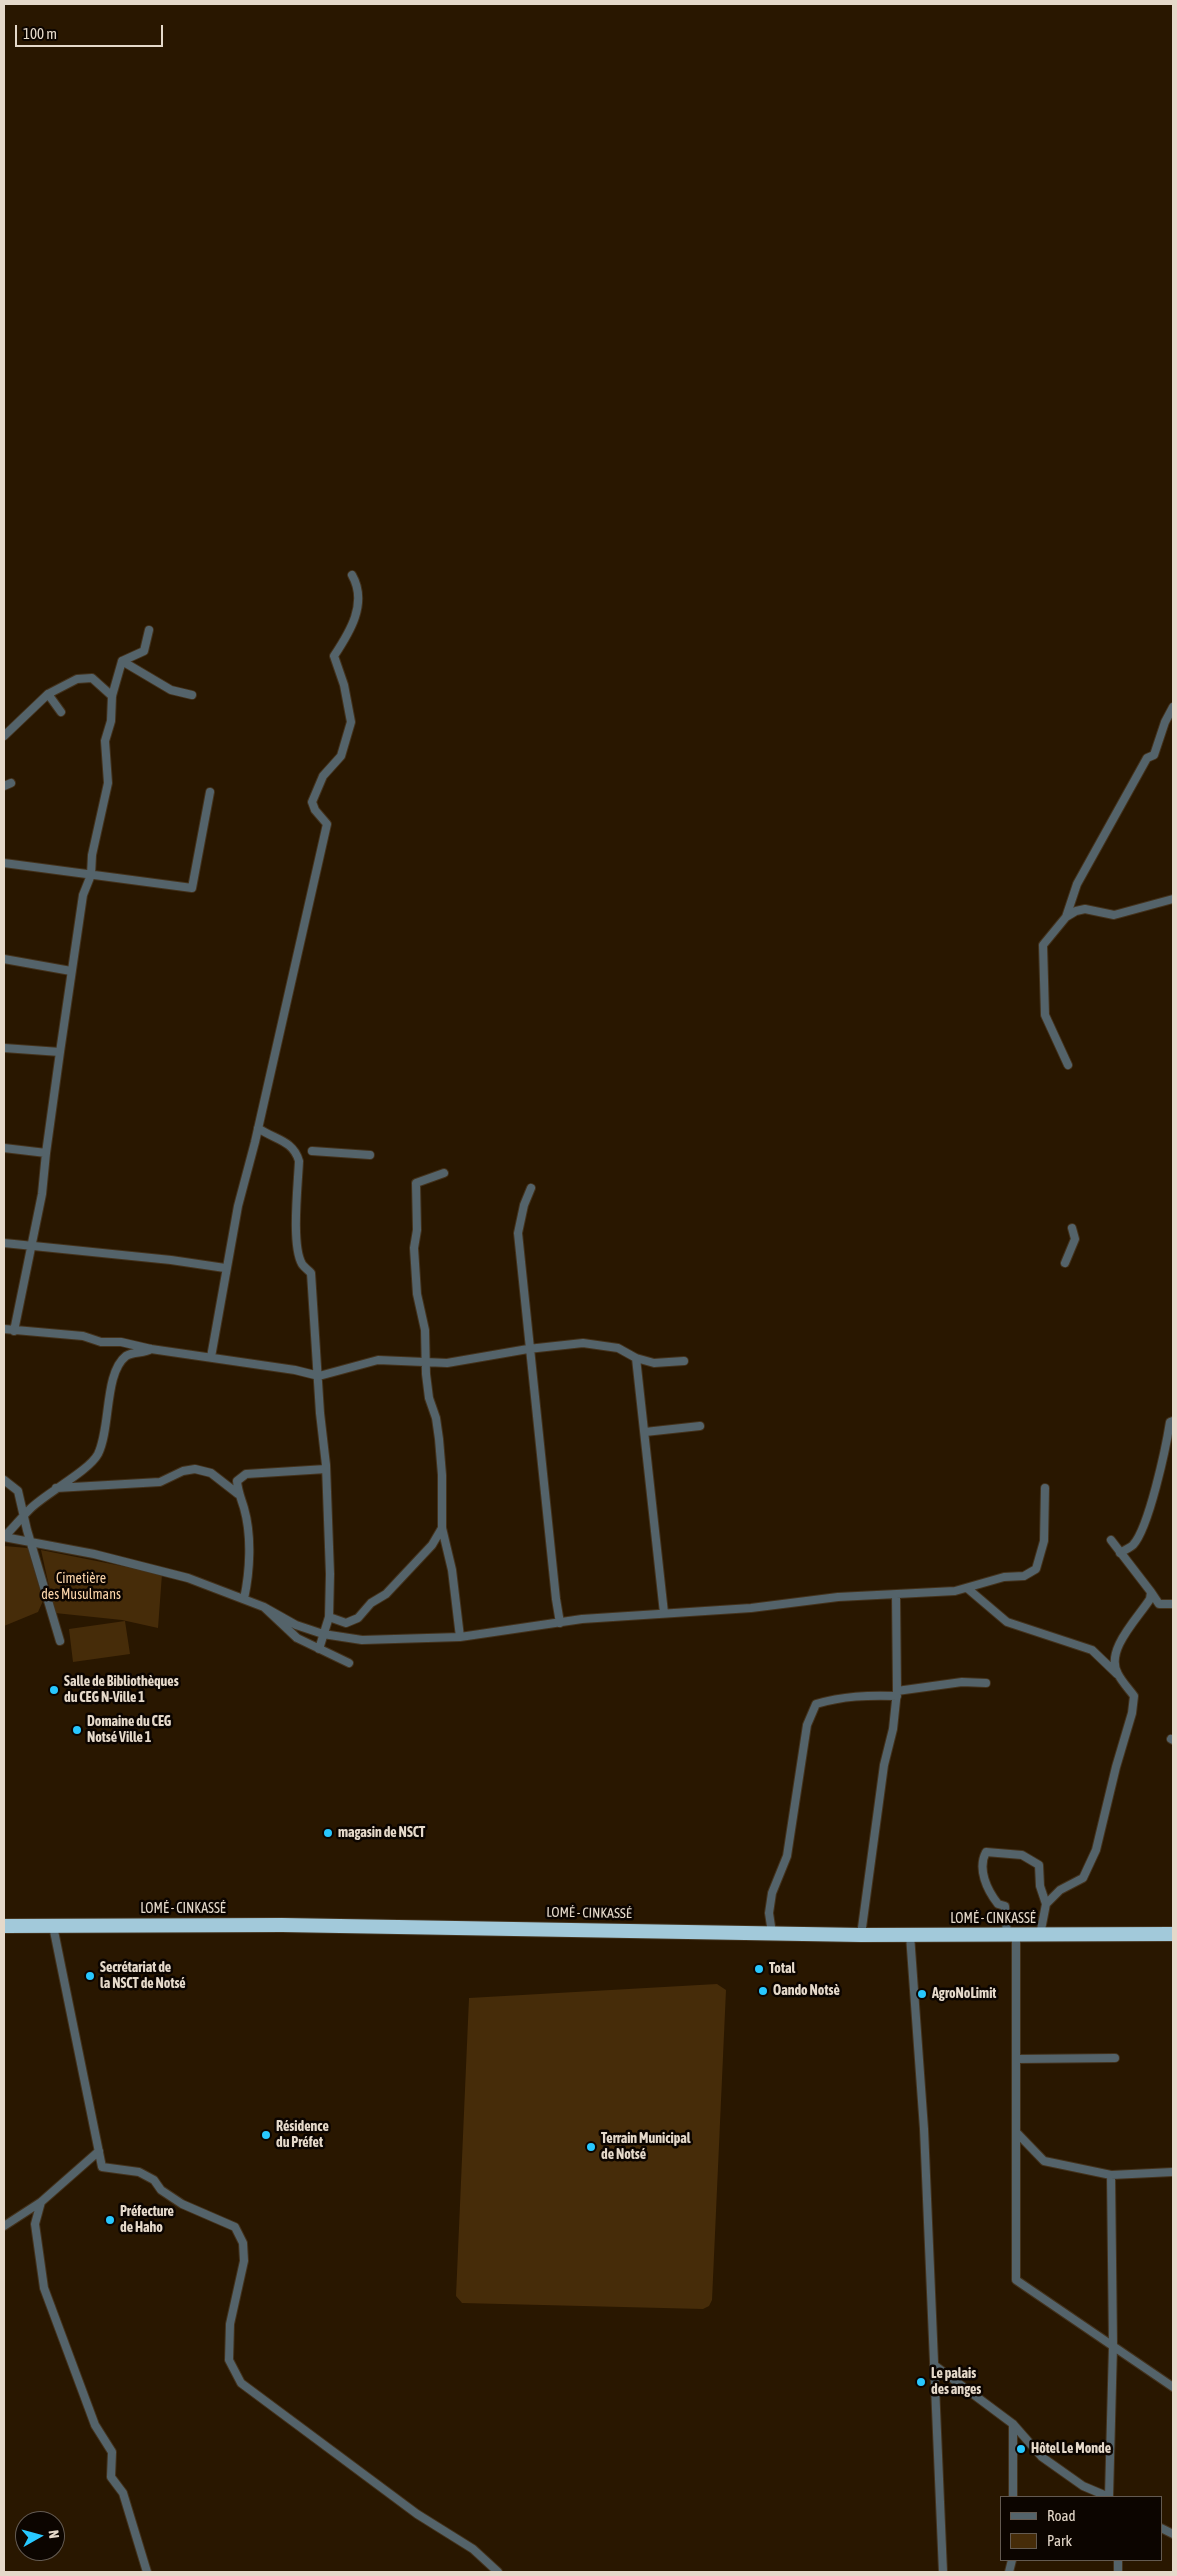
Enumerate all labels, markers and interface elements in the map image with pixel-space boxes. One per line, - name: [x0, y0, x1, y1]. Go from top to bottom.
- scale bar: [18, 15, 165, 47]
- text: 100 m: [23, 25, 57, 42]
- park label: Cimetière des Musulmans: [41, 1571, 121, 1604]
- place label: Salle de Bibliothèques du CEG N-Ville 1: [64, 1674, 179, 1706]
- marker: Salle de Bibliothèques du CEG N-Ville 1: [48, 1684, 60, 1696]
- place label: Domaine du CEG Notsé Ville 1: [87, 1714, 171, 1746]
- marker: Domaine du CEG Notsé Ville 1: [71, 1724, 83, 1736]
- place label: magasin de NSCT: [338, 1825, 425, 1841]
- marker: magasin de NSCT: [322, 1827, 334, 1839]
- street label: LOMÉ - CINKASSÉ: [140, 1901, 226, 1917]
- street label: LOMÉ - CINKASSÉ: [546, 1904, 632, 1922]
- street label: LOMÉ - CINKASSÉ: [950, 1911, 1036, 1927]
- place label: Secrétariat de la NSCT de Notsé: [100, 1960, 186, 1992]
- place label: Total: [769, 1961, 795, 1977]
- marker: Total: [753, 1963, 765, 1975]
- marker: Secrétariat de la NSCT de Notsé: [84, 1970, 96, 1982]
- place label: Oando Notsè: [773, 1983, 840, 1999]
- marker: Oando Notsè: [757, 1985, 769, 1997]
- place label: AgroNoLimit: [932, 1986, 996, 2002]
- marker: AgroNoLimit: [916, 1988, 928, 2000]
- place label: Résidence du Préfet: [276, 2119, 329, 2152]
- marker: Résidence du Préfet: [260, 2129, 272, 2141]
- place label: Terrain Municipal de Notsé: [601, 2131, 690, 2164]
- marker: Terrain Municipal de Notsé: [585, 2141, 597, 2153]
- place label: Préfecture de Haho: [120, 2204, 174, 2236]
- marker: Préfecture de Haho: [104, 2214, 116, 2226]
- place label: Le palais des anges: [931, 2366, 981, 2398]
- marker: Le palais des anges: [915, 2376, 927, 2388]
- place label: Hôtel Le Monde: [1031, 2441, 1111, 2457]
- marker: Hôtel Le Monde: [1015, 2443, 1027, 2455]
- legend: [1000, 2496, 1162, 2561]
- text: Road: [1047, 2507, 1076, 2524]
- north arrow: [15, 2511, 65, 2561]
- text: N: [45, 2529, 62, 2539]
- text: Park: [1047, 2532, 1072, 2549]

